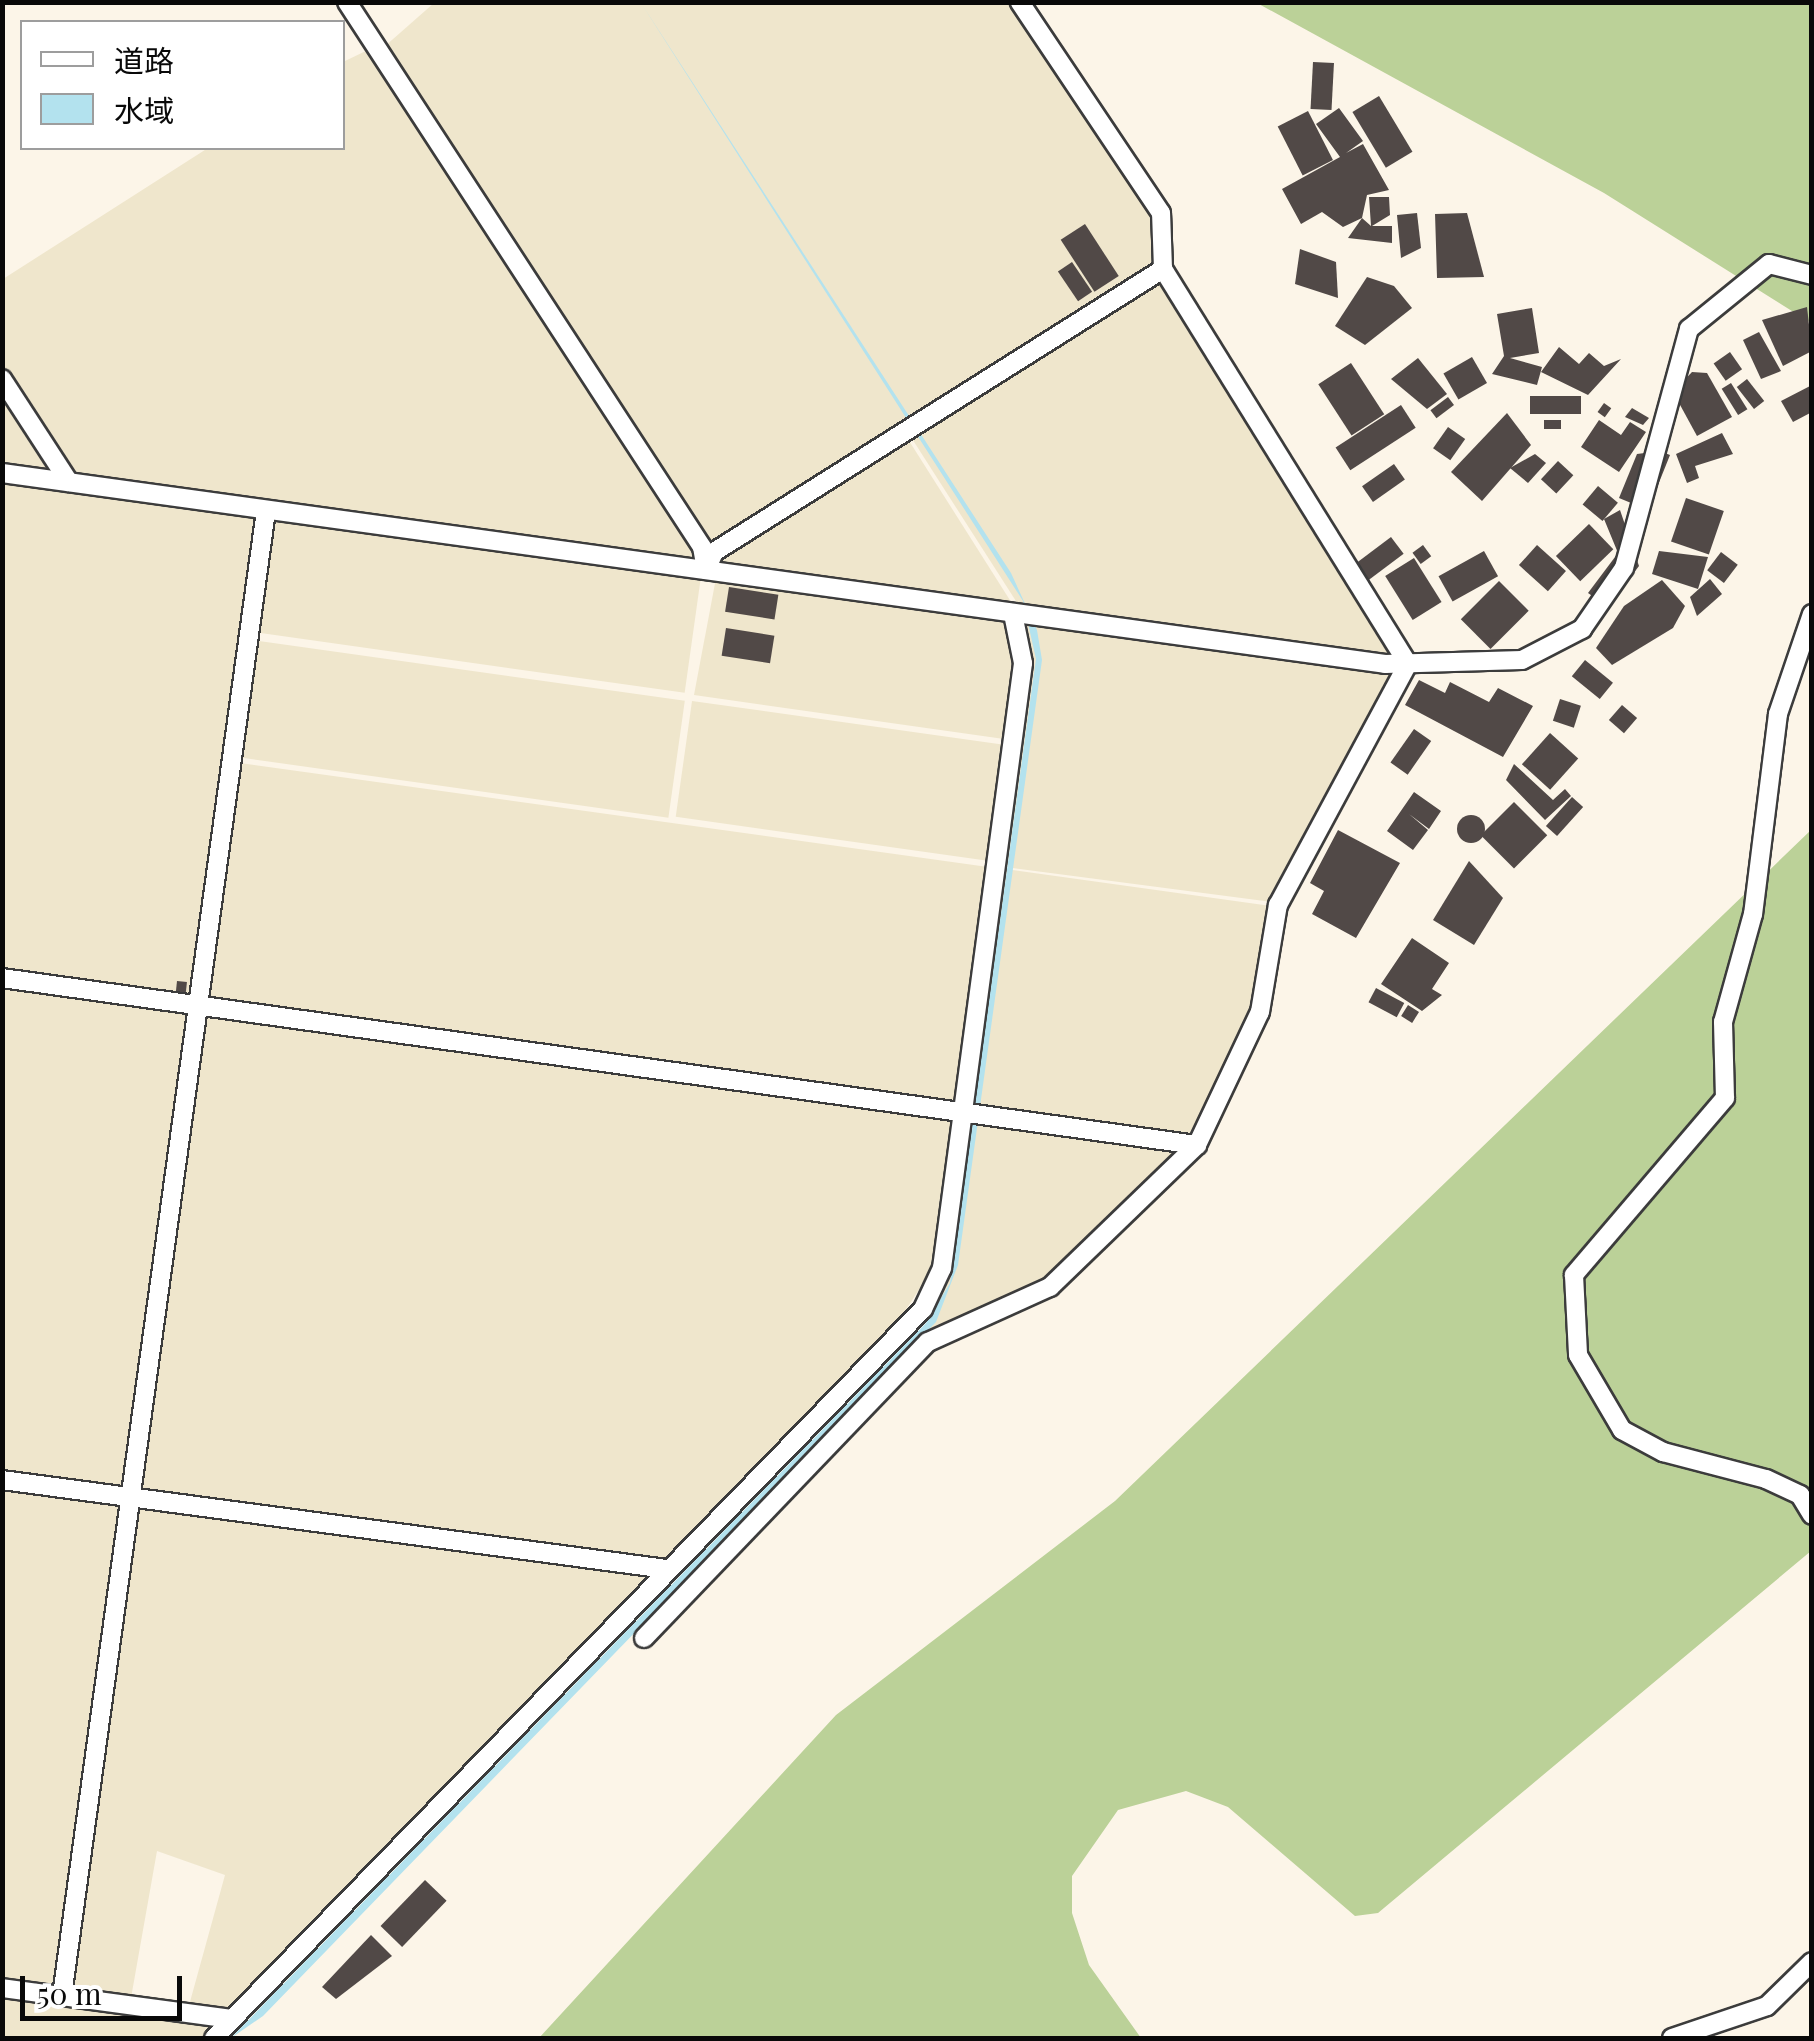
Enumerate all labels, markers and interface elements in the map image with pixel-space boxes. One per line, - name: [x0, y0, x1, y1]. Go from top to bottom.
- legend: [20, 20, 345, 150]
- text: 道路: [114, 40, 174, 80]
- text: 水域: [114, 90, 174, 130]
- scale bar: [25, 1956, 188, 2018]
- text: 50 m: [37, 1973, 102, 2013]

